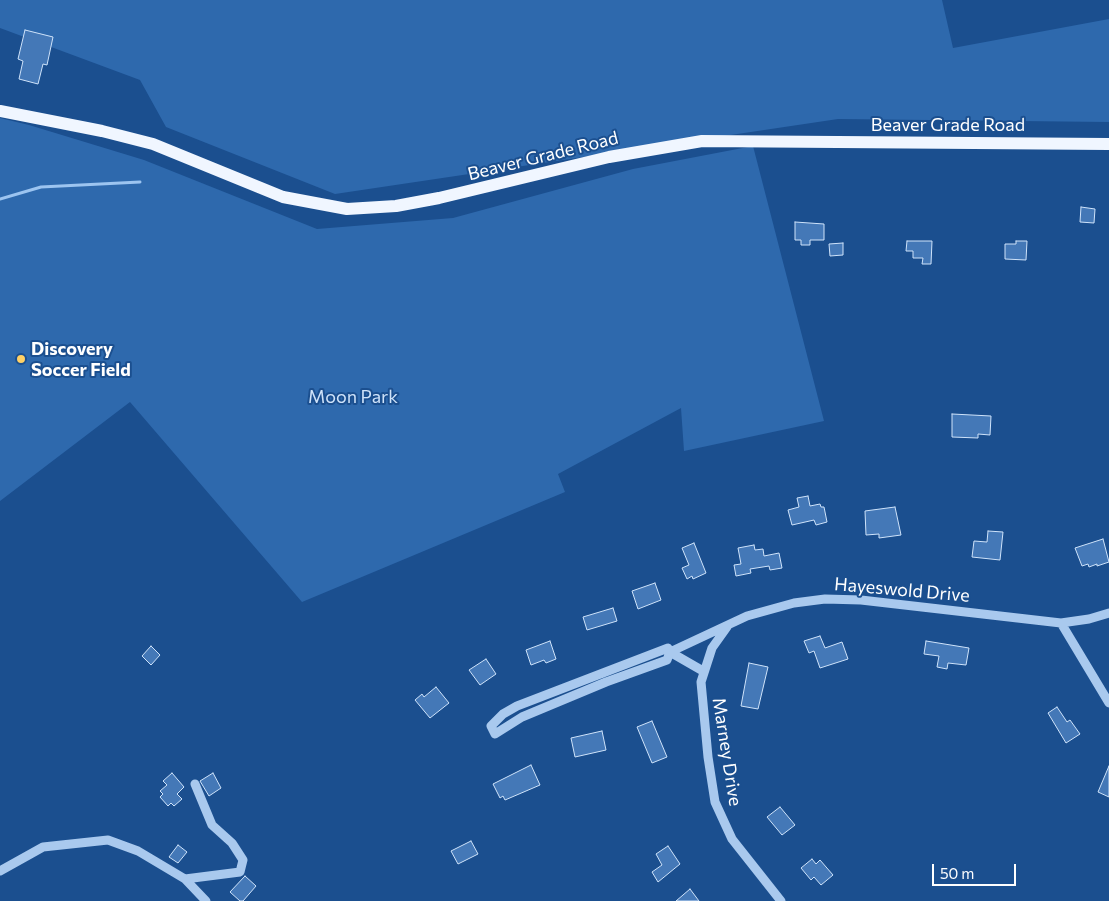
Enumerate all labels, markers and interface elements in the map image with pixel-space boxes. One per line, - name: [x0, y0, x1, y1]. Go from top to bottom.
- street label: Beaver Grade Road: [871, 114, 1025, 136]
- street label: Beaver Grade Road: [465, 127, 621, 185]
- place label: Discovery Soccer Field: [31, 338, 131, 380]
- marker: Discovery Soccer Field: [15, 353, 27, 365]
- park label: Moon Park: [308, 386, 398, 408]
- street label: Hayeswold Drive: [833, 573, 971, 607]
- street label: Marney Drive: [708, 696, 746, 808]
- scale bar: [934, 854, 1018, 886]
- text: 50 m: [940, 864, 974, 882]

